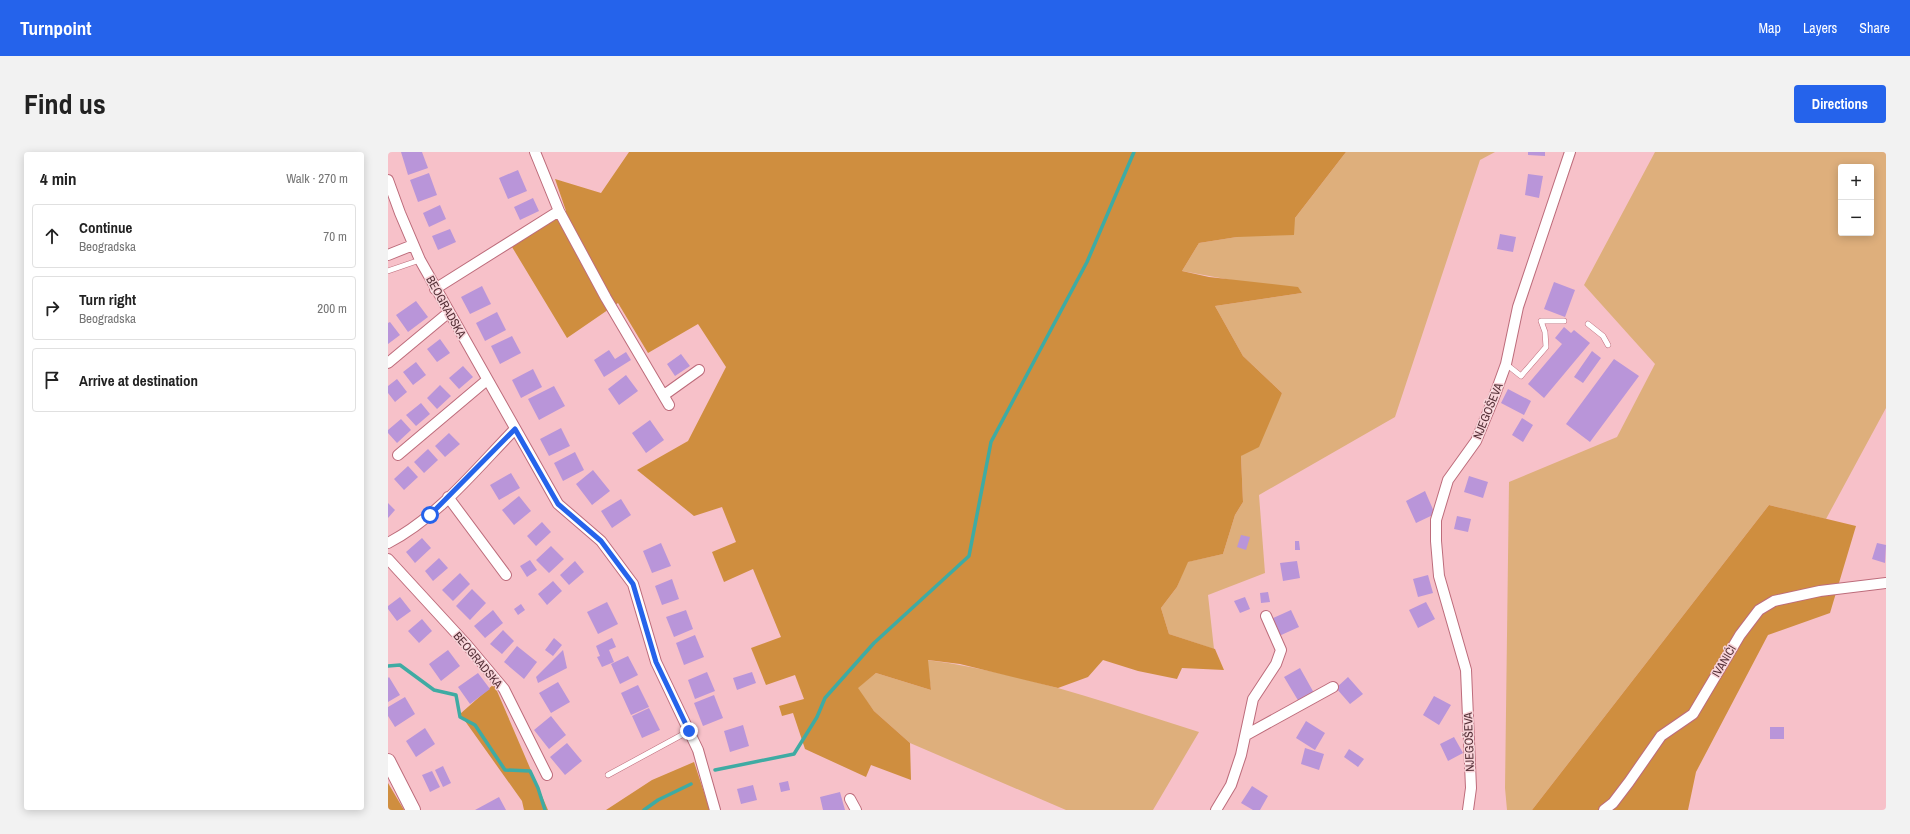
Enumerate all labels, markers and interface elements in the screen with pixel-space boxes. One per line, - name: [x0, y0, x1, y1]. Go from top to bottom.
- text: Turnpoint: [20, 15, 92, 41]
- text: Map: [1759, 19, 1781, 37]
- text: Layers: [1803, 19, 1837, 37]
- text: Share: [1859, 19, 1890, 37]
- text: Find us: [24, 85, 106, 123]
- button: Directions: [1794, 85, 1886, 123]
- map controls: [1838, 164, 1874, 236]
- button: +: [1838, 164, 1874, 200]
- text: 4 min: [40, 167, 76, 190]
- text: Walk · 270 m: [286, 170, 348, 187]
- button: −: [1838, 200, 1874, 236]
- text: Continue: [79, 217, 132, 238]
- icon: ahead: [41, 225, 63, 247]
- text: 70 m: [323, 228, 347, 245]
- text: Beogradska: [79, 238, 136, 255]
- street label: BEOGRADSKA: [422, 273, 470, 341]
- text: Turn right: [79, 289, 136, 310]
- icon: right: [41, 297, 63, 319]
- text: 200 m: [317, 300, 347, 317]
- text: Beogradska: [79, 310, 136, 327]
- icon: arrive: [41, 369, 63, 391]
- text: Arrive at destination: [79, 370, 198, 391]
- street label: NJEGOŠEVA: [1469, 380, 1507, 442]
- route start: [421, 506, 439, 524]
- street label: BEOGRADSKA: [450, 628, 507, 692]
- street label: IVANIĆI: [1708, 642, 1740, 680]
- street label: NJEGOŠEVA: [1460, 712, 1478, 772]
- route end: [680, 722, 698, 740]

